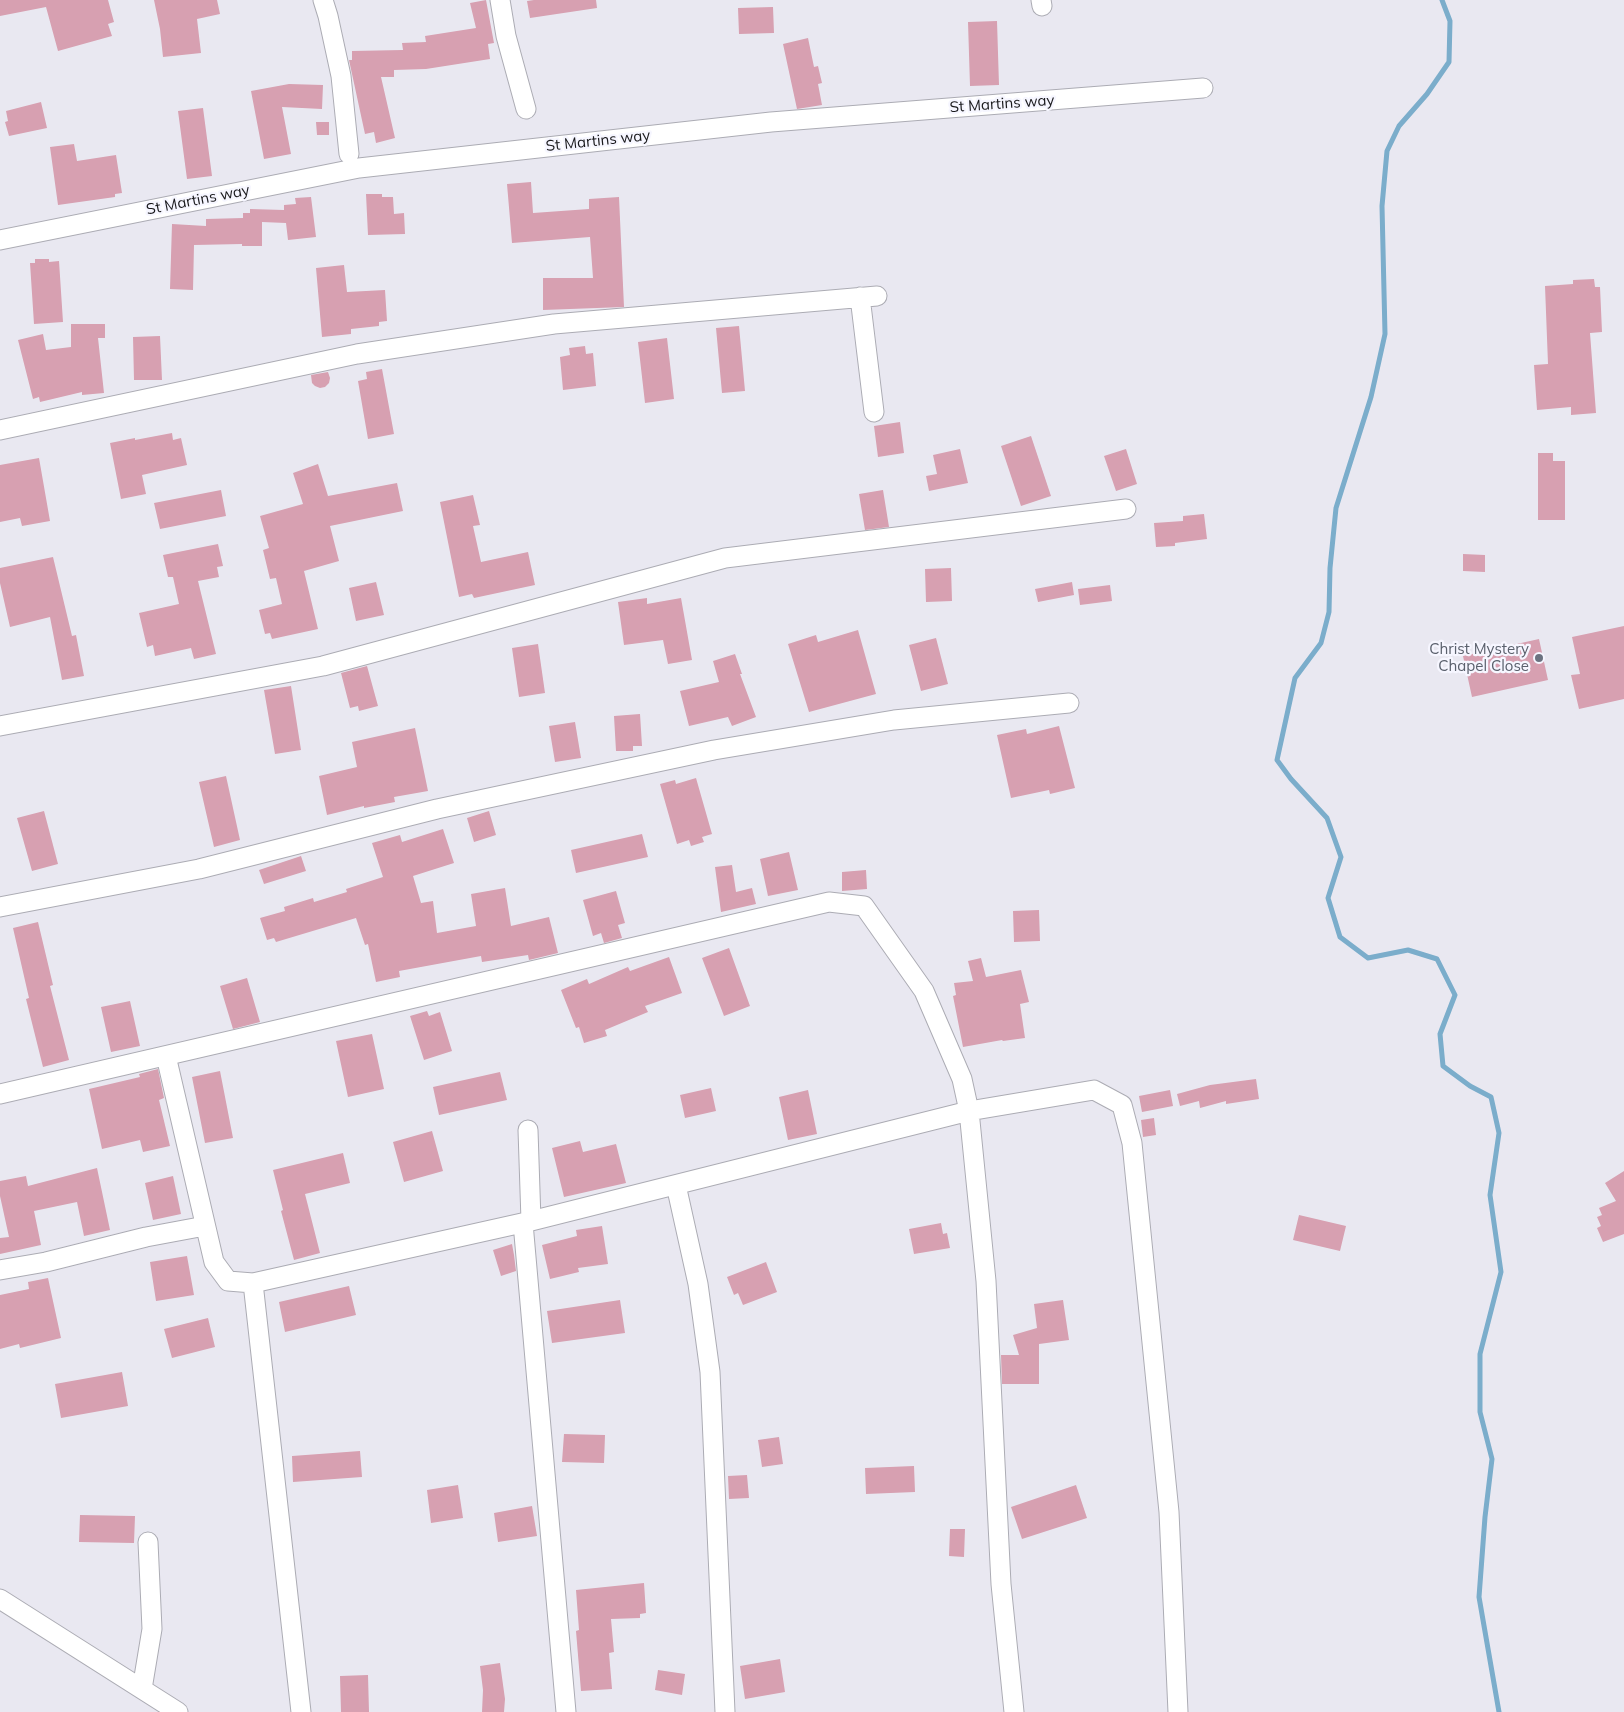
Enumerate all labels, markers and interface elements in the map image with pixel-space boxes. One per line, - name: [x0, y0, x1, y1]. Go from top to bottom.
- street label: St Martins way: [949, 91, 1055, 117]
- street label: St Martins way: [545, 127, 651, 155]
- street label: St Martins way: [145, 181, 251, 219]
- place label: Christ Mystery Chapel Close: [1429, 640, 1529, 675]
- marker: Christ Mystery Chapel Close: [1533, 652, 1545, 664]

